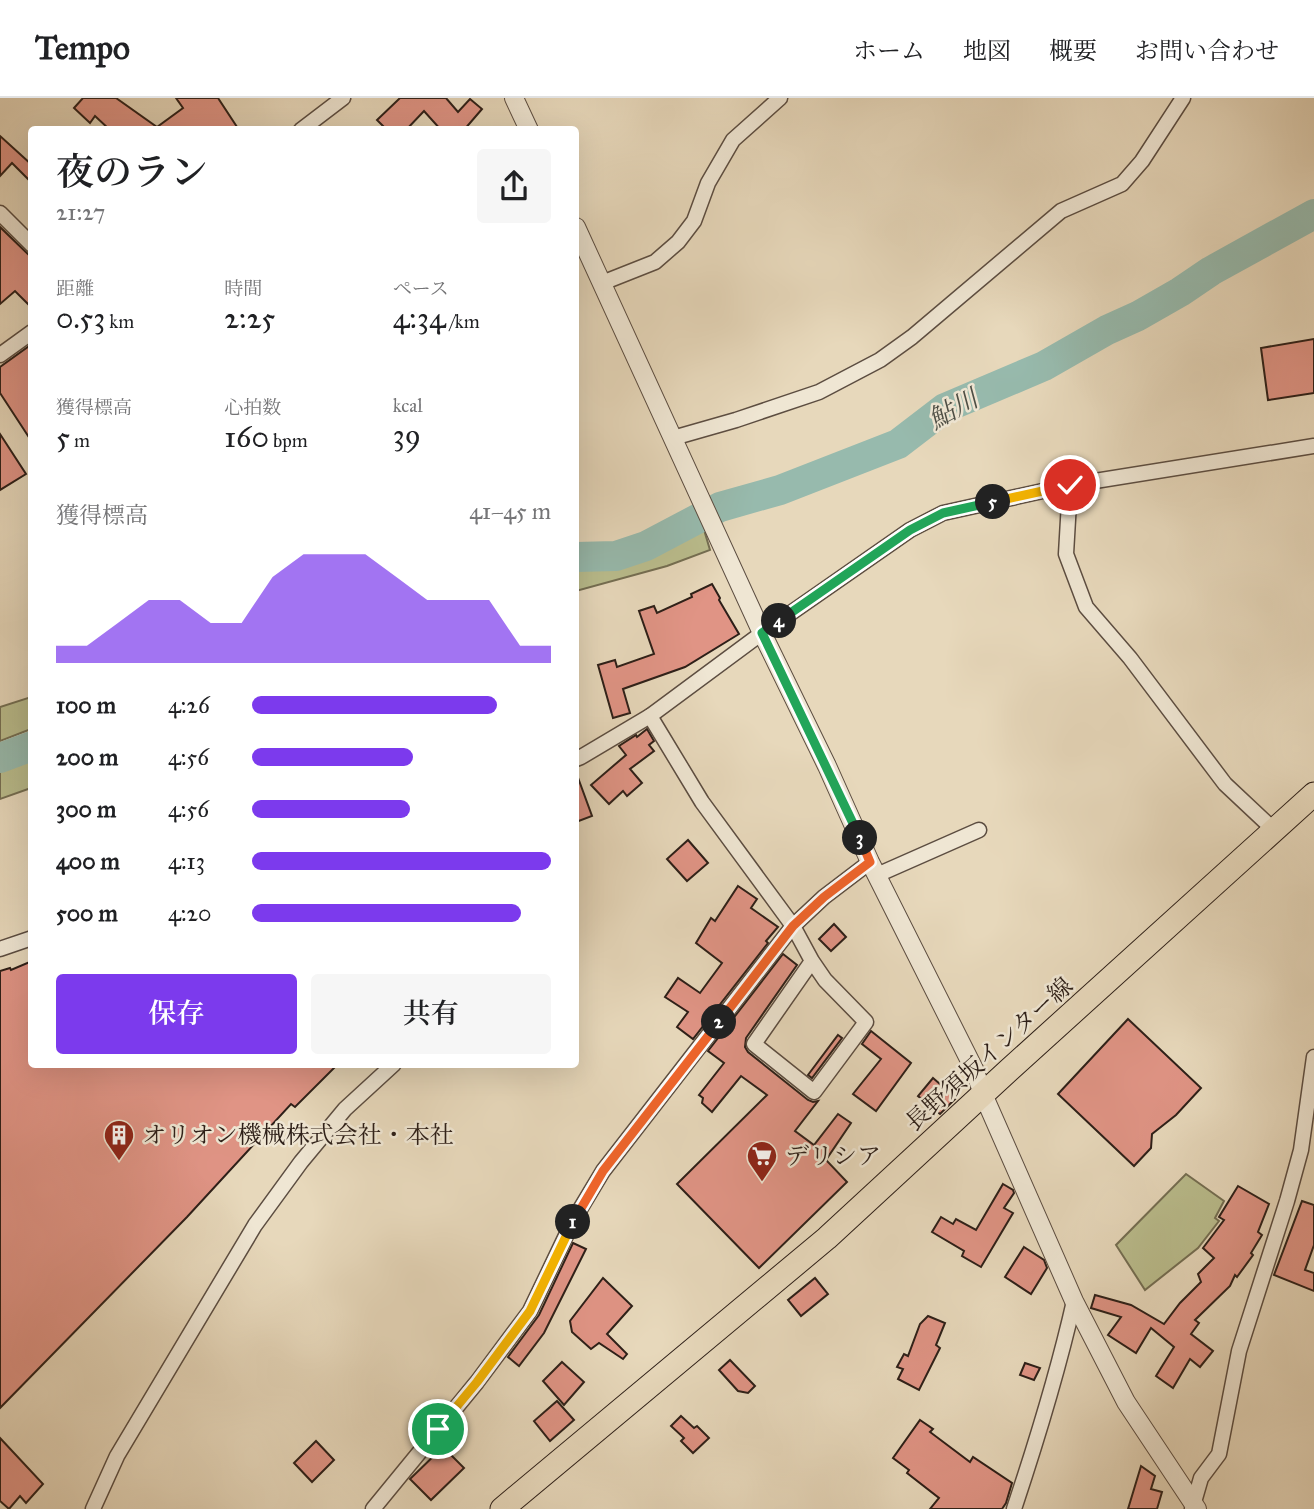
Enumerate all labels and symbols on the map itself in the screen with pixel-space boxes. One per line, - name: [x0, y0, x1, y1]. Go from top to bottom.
- water label: 鮎川: [922, 381, 986, 436]
- pin: [1040, 455, 1100, 515]
- pin: 5: [976, 484, 1010, 520]
- pin: 4: [762, 603, 796, 638]
- pin: 3: [842, 820, 878, 856]
- street label: 長野須坂インター線: [899, 971, 1079, 1137]
- pin: 2: [702, 1004, 736, 1040]
- building icon: オリオン機械株式会社・本社: [102, 1118, 136, 1162]
- place label: オリオン機械株式会社・本社: [142, 1120, 454, 1150]
- supermarket icon: デリシア: [745, 1139, 779, 1183]
- place label: デリシア: [785, 1141, 881, 1171]
- pin: 1: [556, 1204, 590, 1240]
- pin: [408, 1399, 468, 1459]

